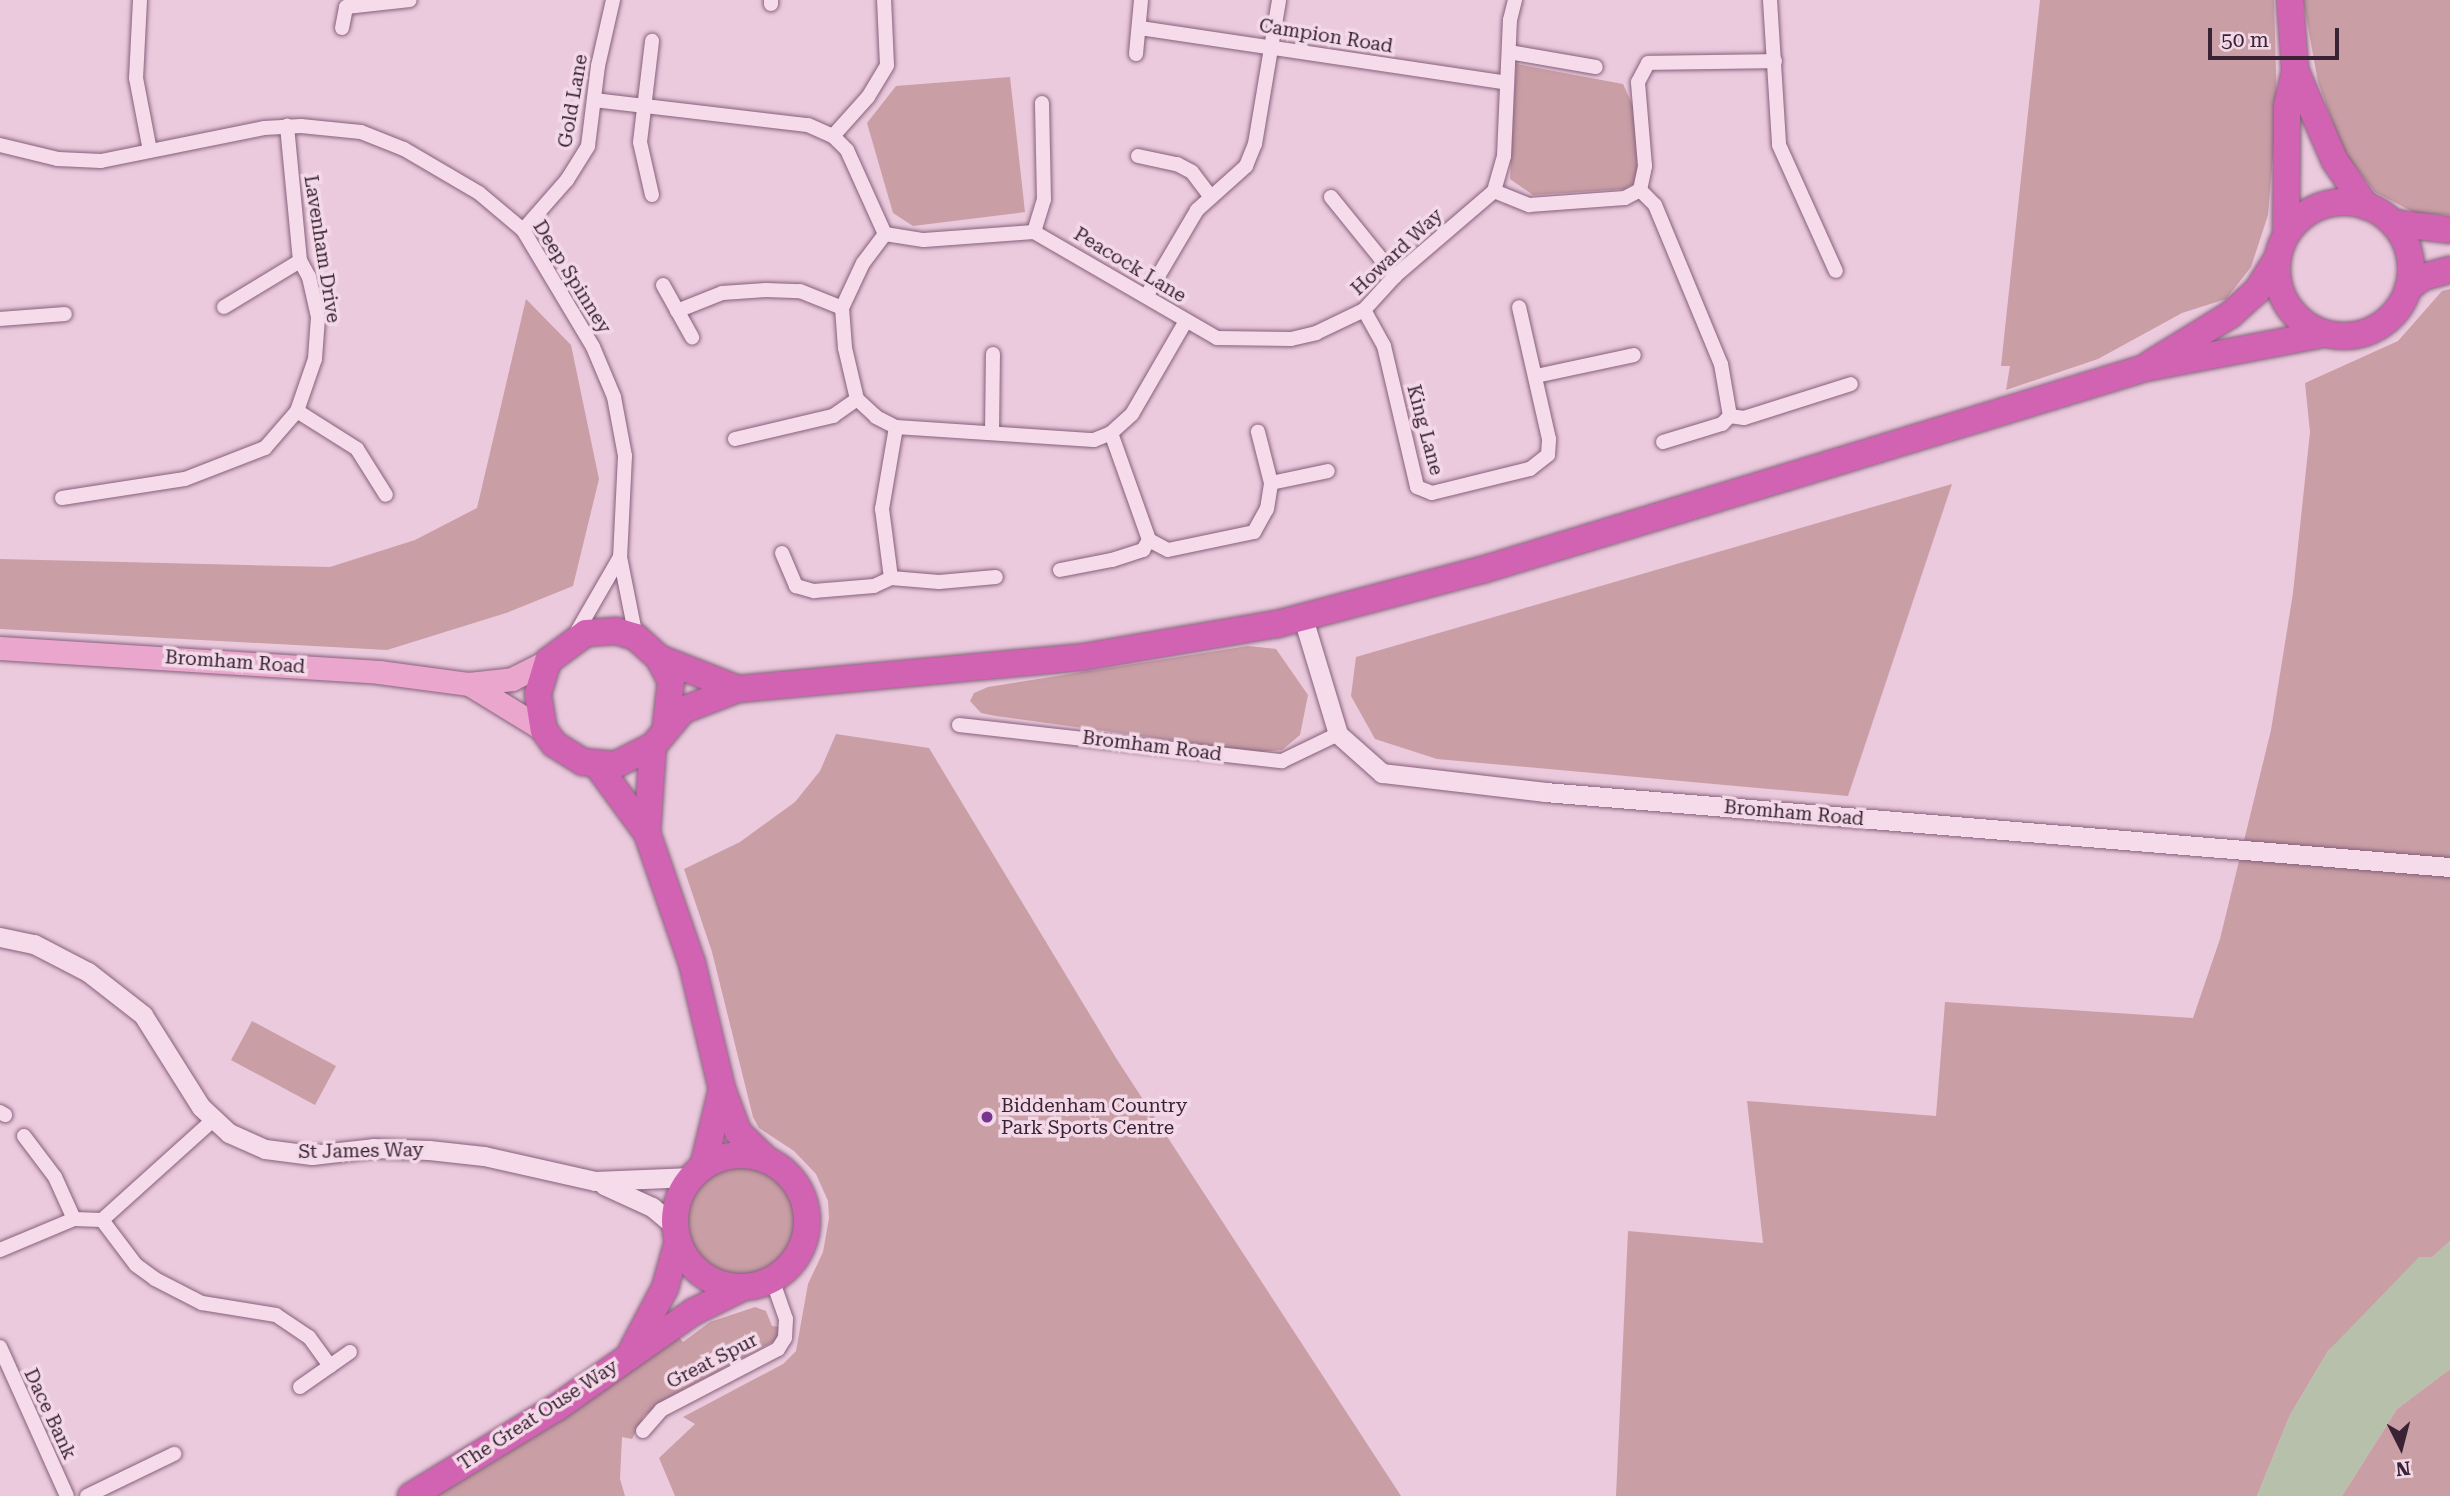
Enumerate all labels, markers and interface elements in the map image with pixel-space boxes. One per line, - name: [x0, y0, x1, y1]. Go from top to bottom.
- street label: Campion Road: [1257, 14, 1395, 58]
- scale bar: [2212, 14, 2343, 58]
- text: 50 m: [2221, 28, 2269, 52]
- street label: Gold Lane: [554, 52, 592, 150]
- street label: Lavenham Drive: [299, 174, 345, 324]
- street label: Howard Way: [1347, 204, 1447, 300]
- street label: Deep Spinney: [528, 216, 616, 338]
- street label: Peacock Lane: [1070, 223, 1190, 307]
- street label: King Lane: [1402, 382, 1448, 478]
- street label: Bromham Road: [164, 646, 306, 678]
- street label: Bromham Road: [1081, 726, 1223, 766]
- street label: Bromham Road: [1723, 796, 1865, 830]
- place label: Biddenham Country Park Sports Centre: [1001, 1095, 1187, 1139]
- marker: Biddenham Country Park Sports Centre: [979, 1109, 995, 1125]
- street label: St James Way: [298, 1139, 424, 1163]
- street label: Great Spur: [663, 1328, 761, 1394]
- street label: The Great Ouse Way: [454, 1355, 622, 1475]
- street label: Dace Bank: [19, 1365, 81, 1463]
- north arrow: [2366, 1412, 2436, 1482]
- text: N: [2395, 1456, 2412, 1481]

